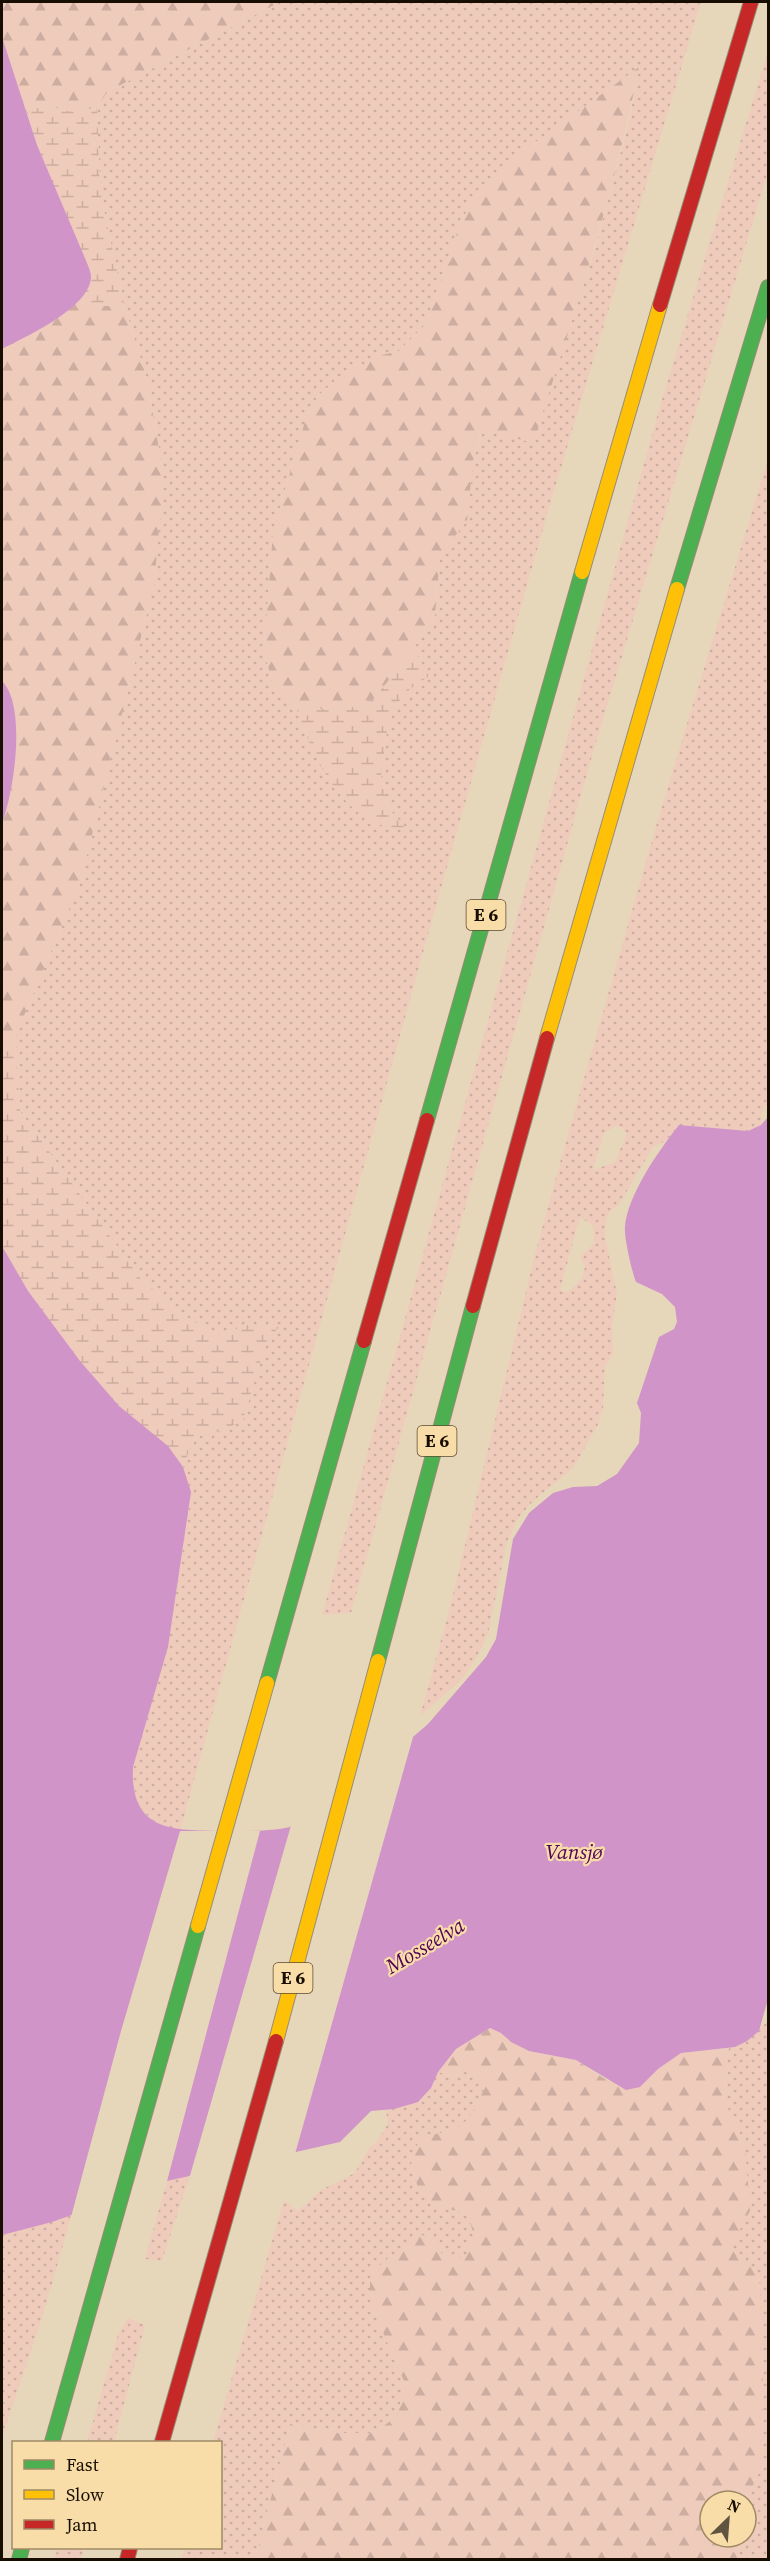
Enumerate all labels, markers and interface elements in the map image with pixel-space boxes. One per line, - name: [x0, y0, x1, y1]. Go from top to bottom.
- road number: E 6: [466, 900, 506, 930]
- road number: E 6: [418, 1426, 456, 1456]
- water label: Vansjø: [545, 1837, 603, 1866]
- water label: Mosseelva: [379, 1911, 470, 1981]
- road number: E 6: [274, 1963, 312, 1993]
- legend: [12, 2441, 222, 2549]
- text: Fast: [66, 2452, 99, 2477]
- text: Slow: [66, 2482, 104, 2507]
- north arrow: [698, 2489, 758, 2549]
- text: N: [724, 2493, 745, 2518]
- text: Jam: [65, 2512, 98, 2537]

